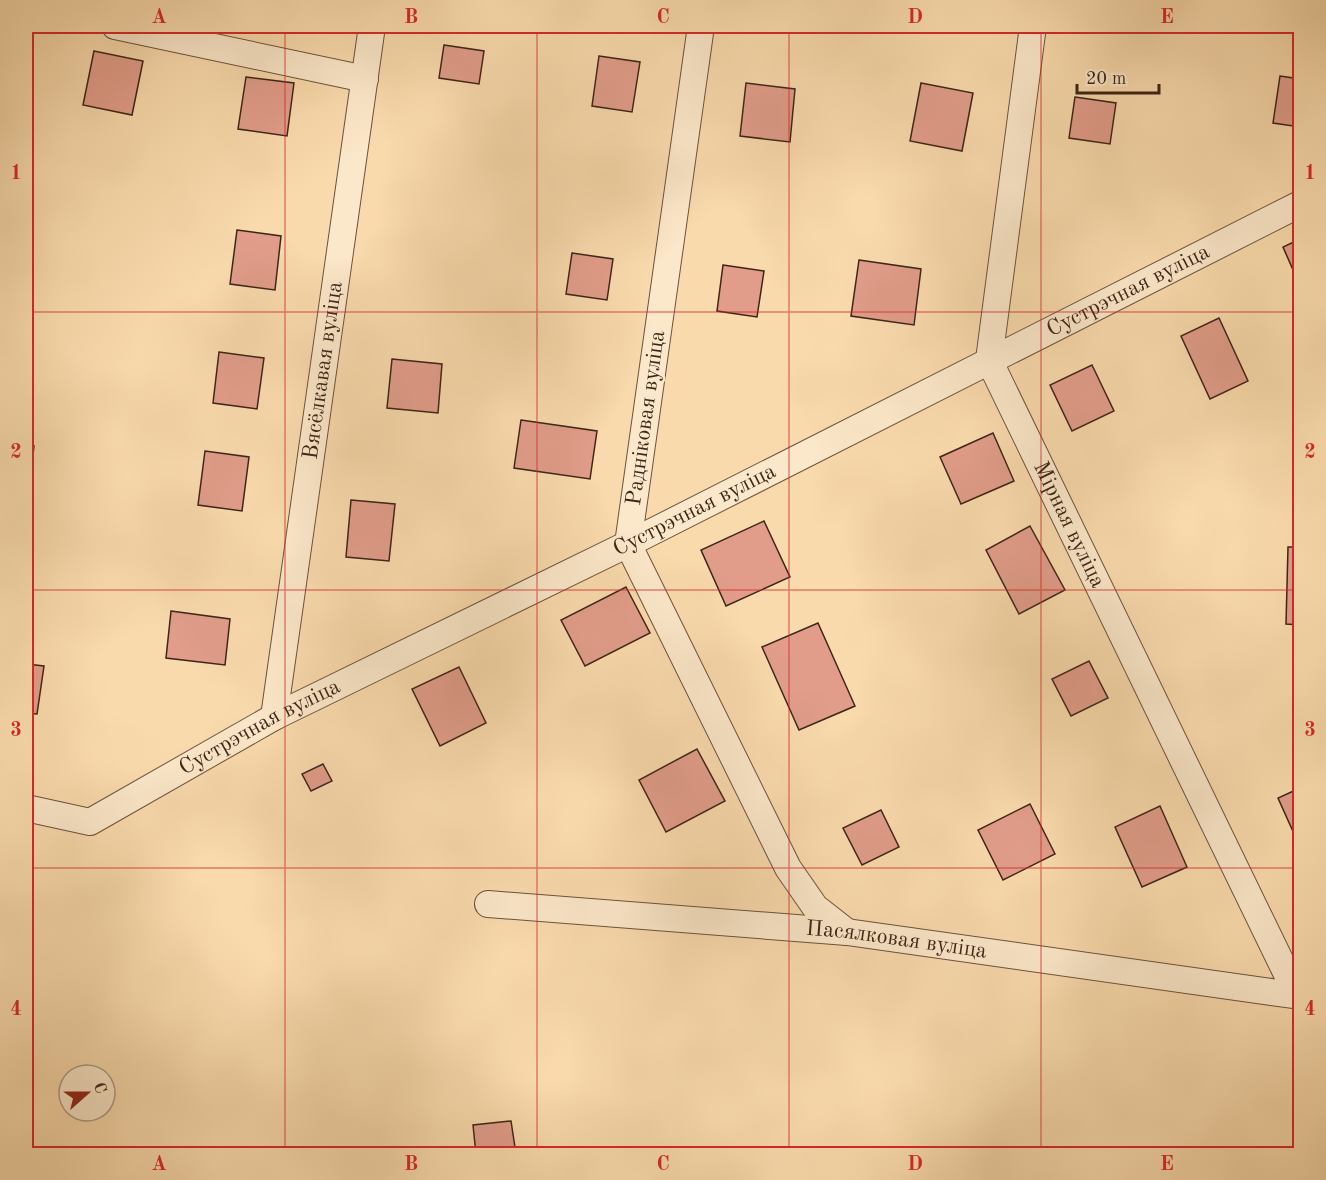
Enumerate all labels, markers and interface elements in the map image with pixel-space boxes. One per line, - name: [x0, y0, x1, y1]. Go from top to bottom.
- text: A: [151, 8, 167, 28]
- text: B: [404, 8, 418, 28]
- text: C: [656, 8, 670, 28]
- text: D: [907, 8, 923, 28]
- text: E: [1160, 8, 1174, 28]
- scale bar: [1077, 57, 1160, 95]
- text: 20 m: [1086, 70, 1126, 88]
- text: 1: [10, 164, 22, 184]
- text: 1: [1304, 164, 1316, 184]
- street label: Сустрэчная вуліца: [1043, 241, 1213, 341]
- street label: Вясёлкавая вуліца: [300, 280, 347, 461]
- street label: Радніковая вуліца: [623, 329, 669, 507]
- text: 2: [10, 443, 22, 463]
- text: 2: [1304, 443, 1316, 463]
- street label: Мірная вуліца: [1029, 458, 1109, 591]
- street label: Сустрэчная вуліца: [610, 460, 780, 560]
- street label: Сустрэчная вуліца: [176, 675, 344, 780]
- text: 3: [10, 721, 22, 741]
- text: 3: [1304, 721, 1316, 741]
- street label: Пасялковая вуліца: [805, 918, 988, 963]
- text: 4: [10, 1000, 22, 1020]
- text: 4: [1304, 1000, 1316, 1020]
- north arrow: [57, 1063, 117, 1123]
- text: С: [90, 1081, 108, 1096]
- text: A: [151, 1155, 167, 1175]
- text: B: [404, 1155, 418, 1175]
- text: C: [656, 1155, 670, 1175]
- text: D: [907, 1155, 923, 1175]
- text: E: [1160, 1155, 1174, 1175]

